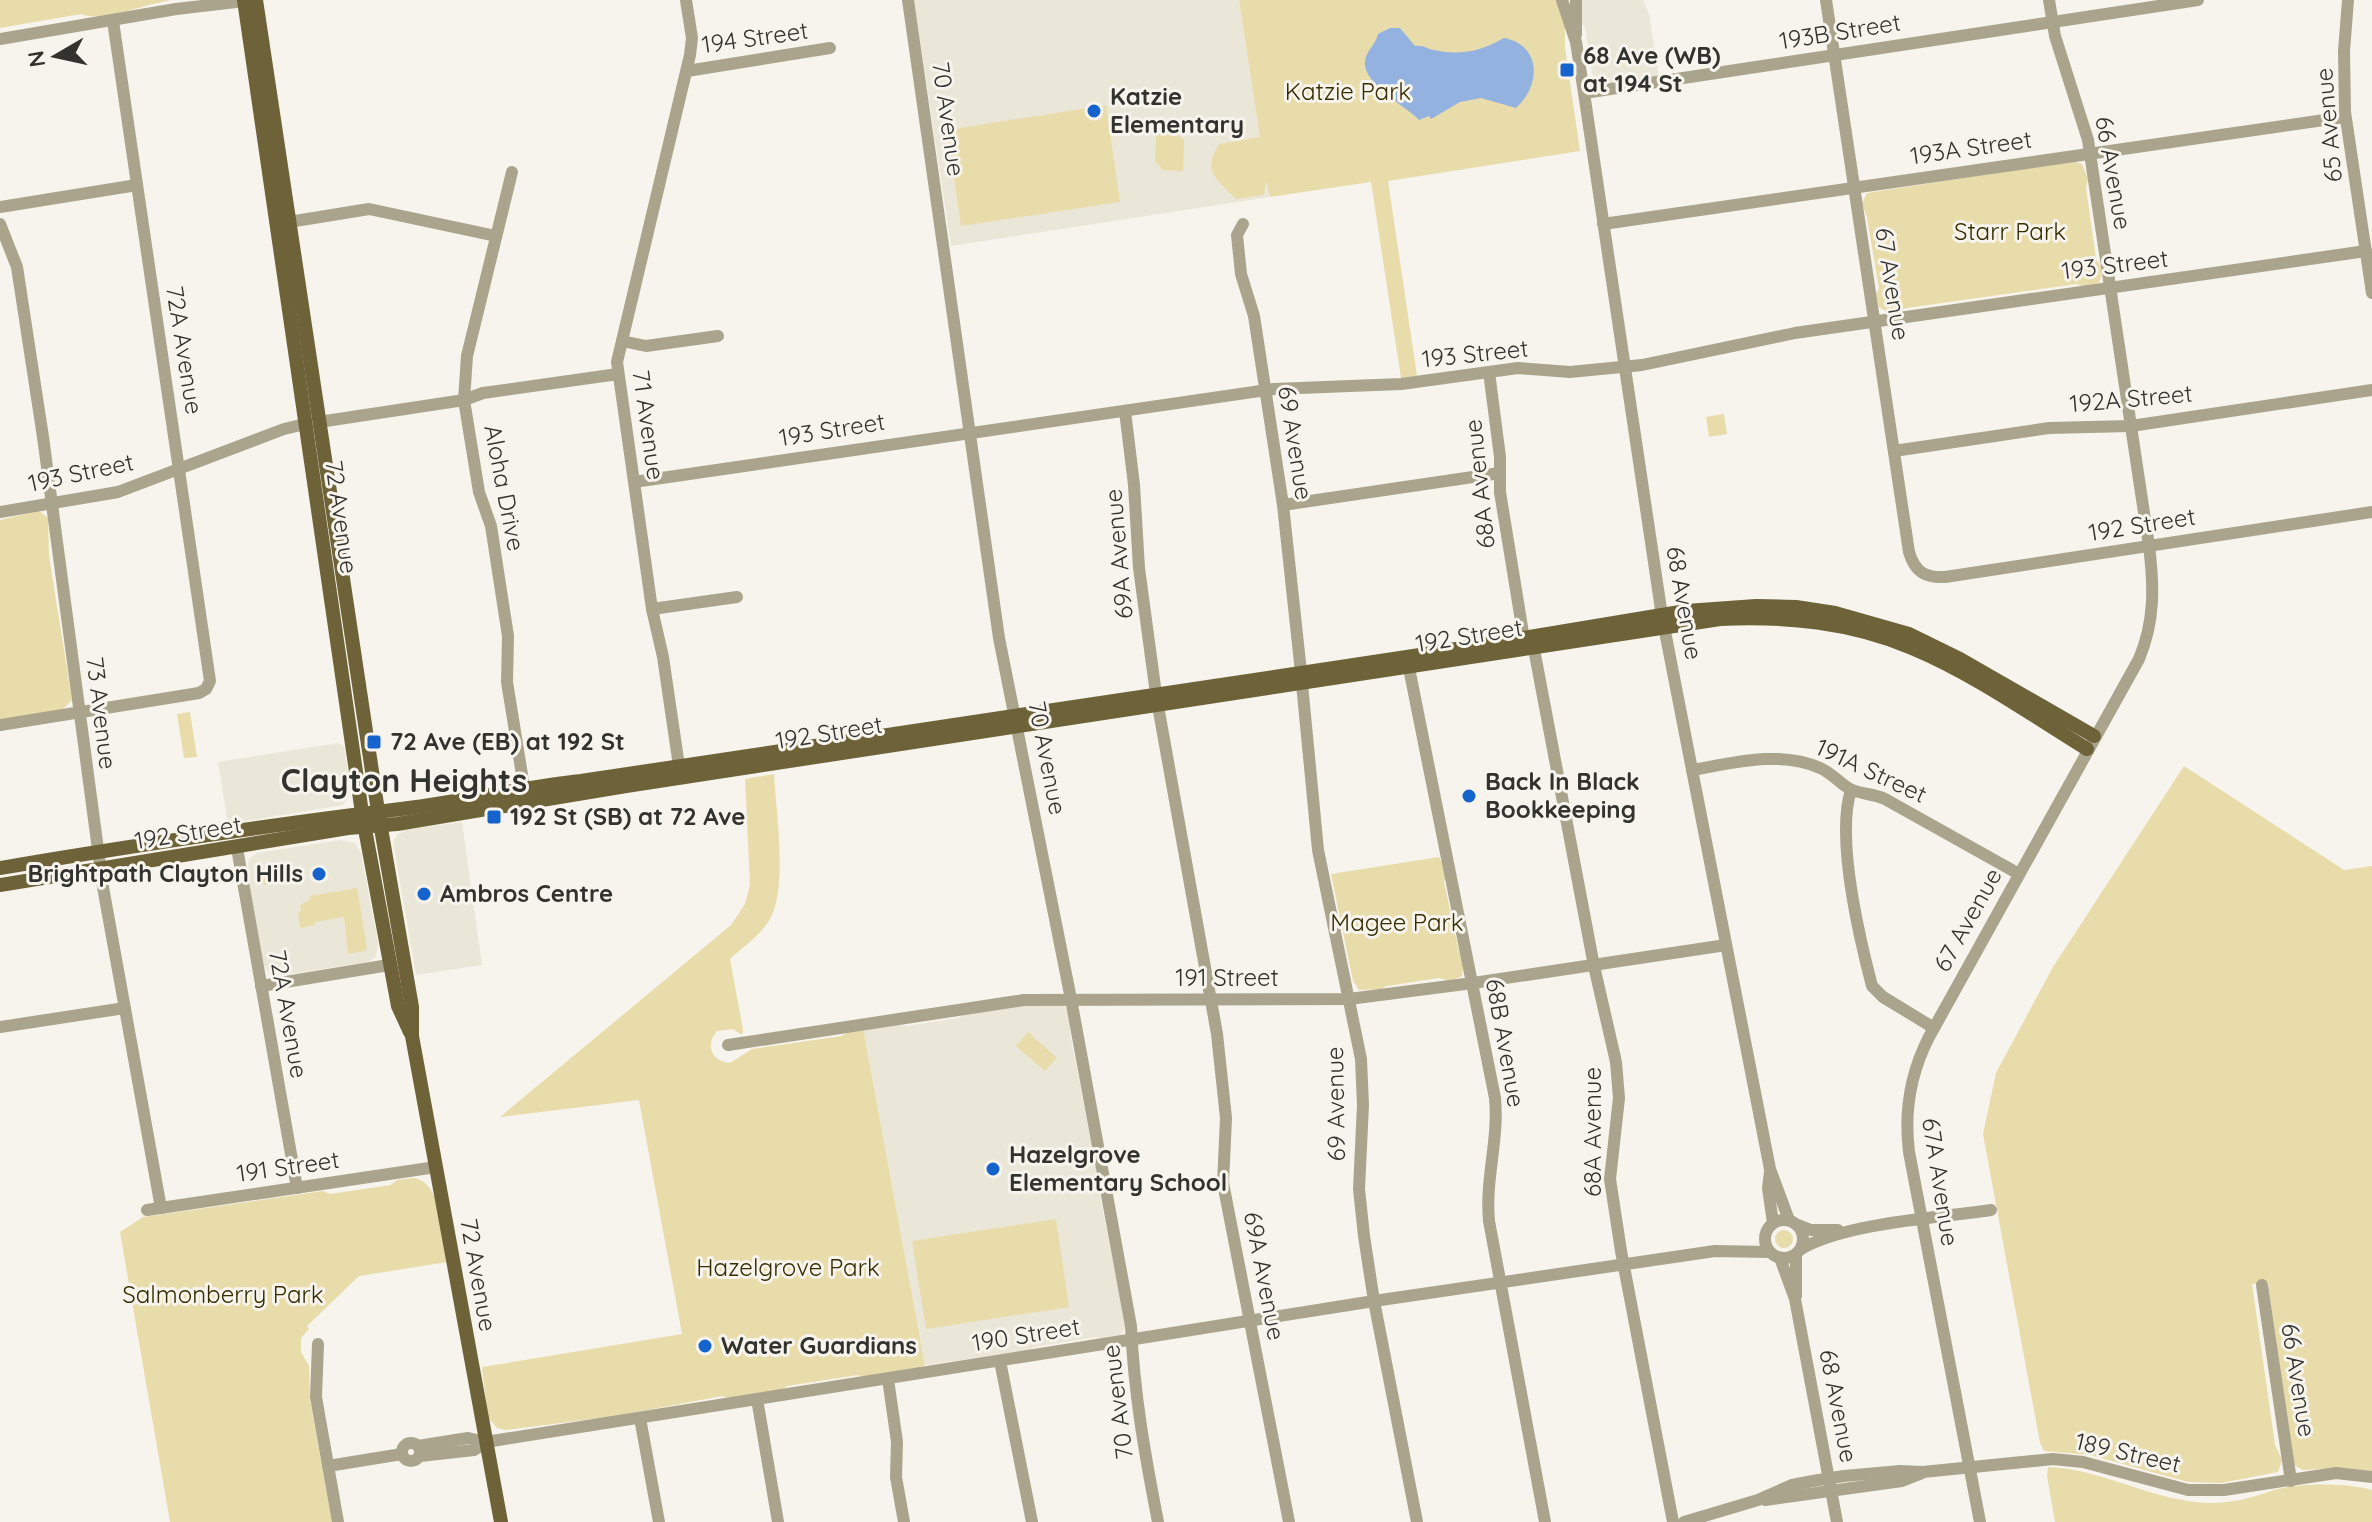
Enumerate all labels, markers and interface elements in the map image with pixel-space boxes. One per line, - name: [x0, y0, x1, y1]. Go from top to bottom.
- street label: 193B Street: [1777, 7, 1903, 55]
- street label: 194 Street: [700, 15, 810, 59]
- north arrow: [16, 16, 96, 96]
- place label: 68 Ave (WB) at 194 St: [1583, 40, 1721, 98]
- text: N: [21, 49, 51, 69]
- street label: 70 Avenue: [926, 60, 972, 178]
- marker: 68 Ave (WB) at 194 St: [1558, 61, 1576, 79]
- street label: 65 Avenue: [2308, 67, 2348, 183]
- park label: Katzie Park: [1285, 76, 1411, 106]
- place label: Katzie Elementary: [1110, 81, 1244, 139]
- marker: Katzie Elementary: [1085, 102, 1103, 120]
- street label: 66 Avenue: [2089, 114, 2139, 232]
- street label: 193A Street: [1908, 124, 2034, 170]
- park label: Starr Park: [1954, 216, 2066, 246]
- street label: 67 Avenue: [1869, 225, 1917, 342]
- street label: 193 Street: [2060, 243, 2170, 285]
- street label: 72A Avenue: [160, 283, 210, 416]
- street label: 193 Street: [1420, 332, 1530, 374]
- street label: 71 Avenue: [626, 368, 672, 482]
- street label: 192A Street: [2068, 378, 2194, 418]
- street label: 69 Avenue: [1272, 384, 1320, 502]
- street label: 193 Street: [777, 406, 887, 452]
- street label: 68A Avenue: [1457, 418, 1501, 550]
- street label: Aloha Drive: [478, 422, 532, 553]
- street label: 193 Street: [25, 446, 136, 498]
- street label: 72 Avenue: [319, 458, 365, 576]
- street label: 69A Avenue: [1097, 488, 1139, 620]
- street label: 192 Street: [2086, 501, 2197, 547]
- street label: 68 Avenue: [1660, 544, 1710, 662]
- street label: 192 Street: [1413, 612, 1524, 658]
- street label: 73 Avenue: [80, 655, 124, 771]
- street label: 70 Avenue: [1022, 698, 1074, 817]
- street label: 192 Street: [773, 709, 884, 755]
- place label: 72 Ave (EB) at 192 St: [390, 726, 625, 756]
- street label: 191A Street: [1811, 731, 1932, 809]
- marker: 72 Ave (EB) at 192 St: [365, 733, 383, 751]
- district label: Clayton Heights: [281, 760, 527, 800]
- place label: Back In Black Bookkeeping: [1485, 766, 1640, 824]
- marker: Back In Black Bookkeeping: [1460, 787, 1478, 805]
- place label: 192 St (SB) at 72 Ave: [510, 801, 745, 831]
- marker: 192 St (SB) at 72 Ave: [485, 808, 503, 826]
- street label: 192 Street: [132, 809, 243, 855]
- place label: Brightpath Clayton Hills: [27, 858, 303, 888]
- street label: 67 Avenue: [1926, 862, 2008, 977]
- marker: Brightpath Clayton Hills: [310, 865, 328, 883]
- place label: Ambros Centre: [440, 878, 613, 908]
- marker: Ambros Centre: [415, 885, 433, 903]
- park label: Magee Park: [1330, 907, 1464, 937]
- street label: 72A Avenue: [263, 947, 315, 1080]
- street label: 191 Street: [1175, 962, 1279, 992]
- street label: 68B Avenue: [1480, 976, 1532, 1110]
- street label: 69 Avenue: [1319, 1046, 1351, 1162]
- street label: 68A Avenue: [1577, 1067, 1607, 1197]
- street label: 67A Avenue: [1916, 1116, 1966, 1248]
- place label: Hazelgrove Elementary School: [1009, 1139, 1227, 1197]
- street label: 191 Street: [235, 1144, 341, 1188]
- marker: Hazelgrove Elementary School: [984, 1160, 1002, 1178]
- street label: 69A Avenue: [1238, 1209, 1292, 1343]
- street label: 72 Avenue: [454, 1216, 504, 1334]
- park label: Hazelgrove Park: [696, 1252, 880, 1282]
- park label: Salmonberry Park: [122, 1279, 324, 1309]
- street label: 190 Street: [970, 1311, 1082, 1357]
- street label: 66 Avenue: [2275, 1321, 2323, 1439]
- place label: Water Guardians: [721, 1330, 917, 1360]
- marker: Water Guardians: [696, 1337, 714, 1355]
- street label: 70 Avenue: [1095, 1343, 1139, 1461]
- street label: 68 Avenue: [1813, 1347, 1865, 1465]
- street label: 189 Street: [2073, 1425, 2184, 1479]

